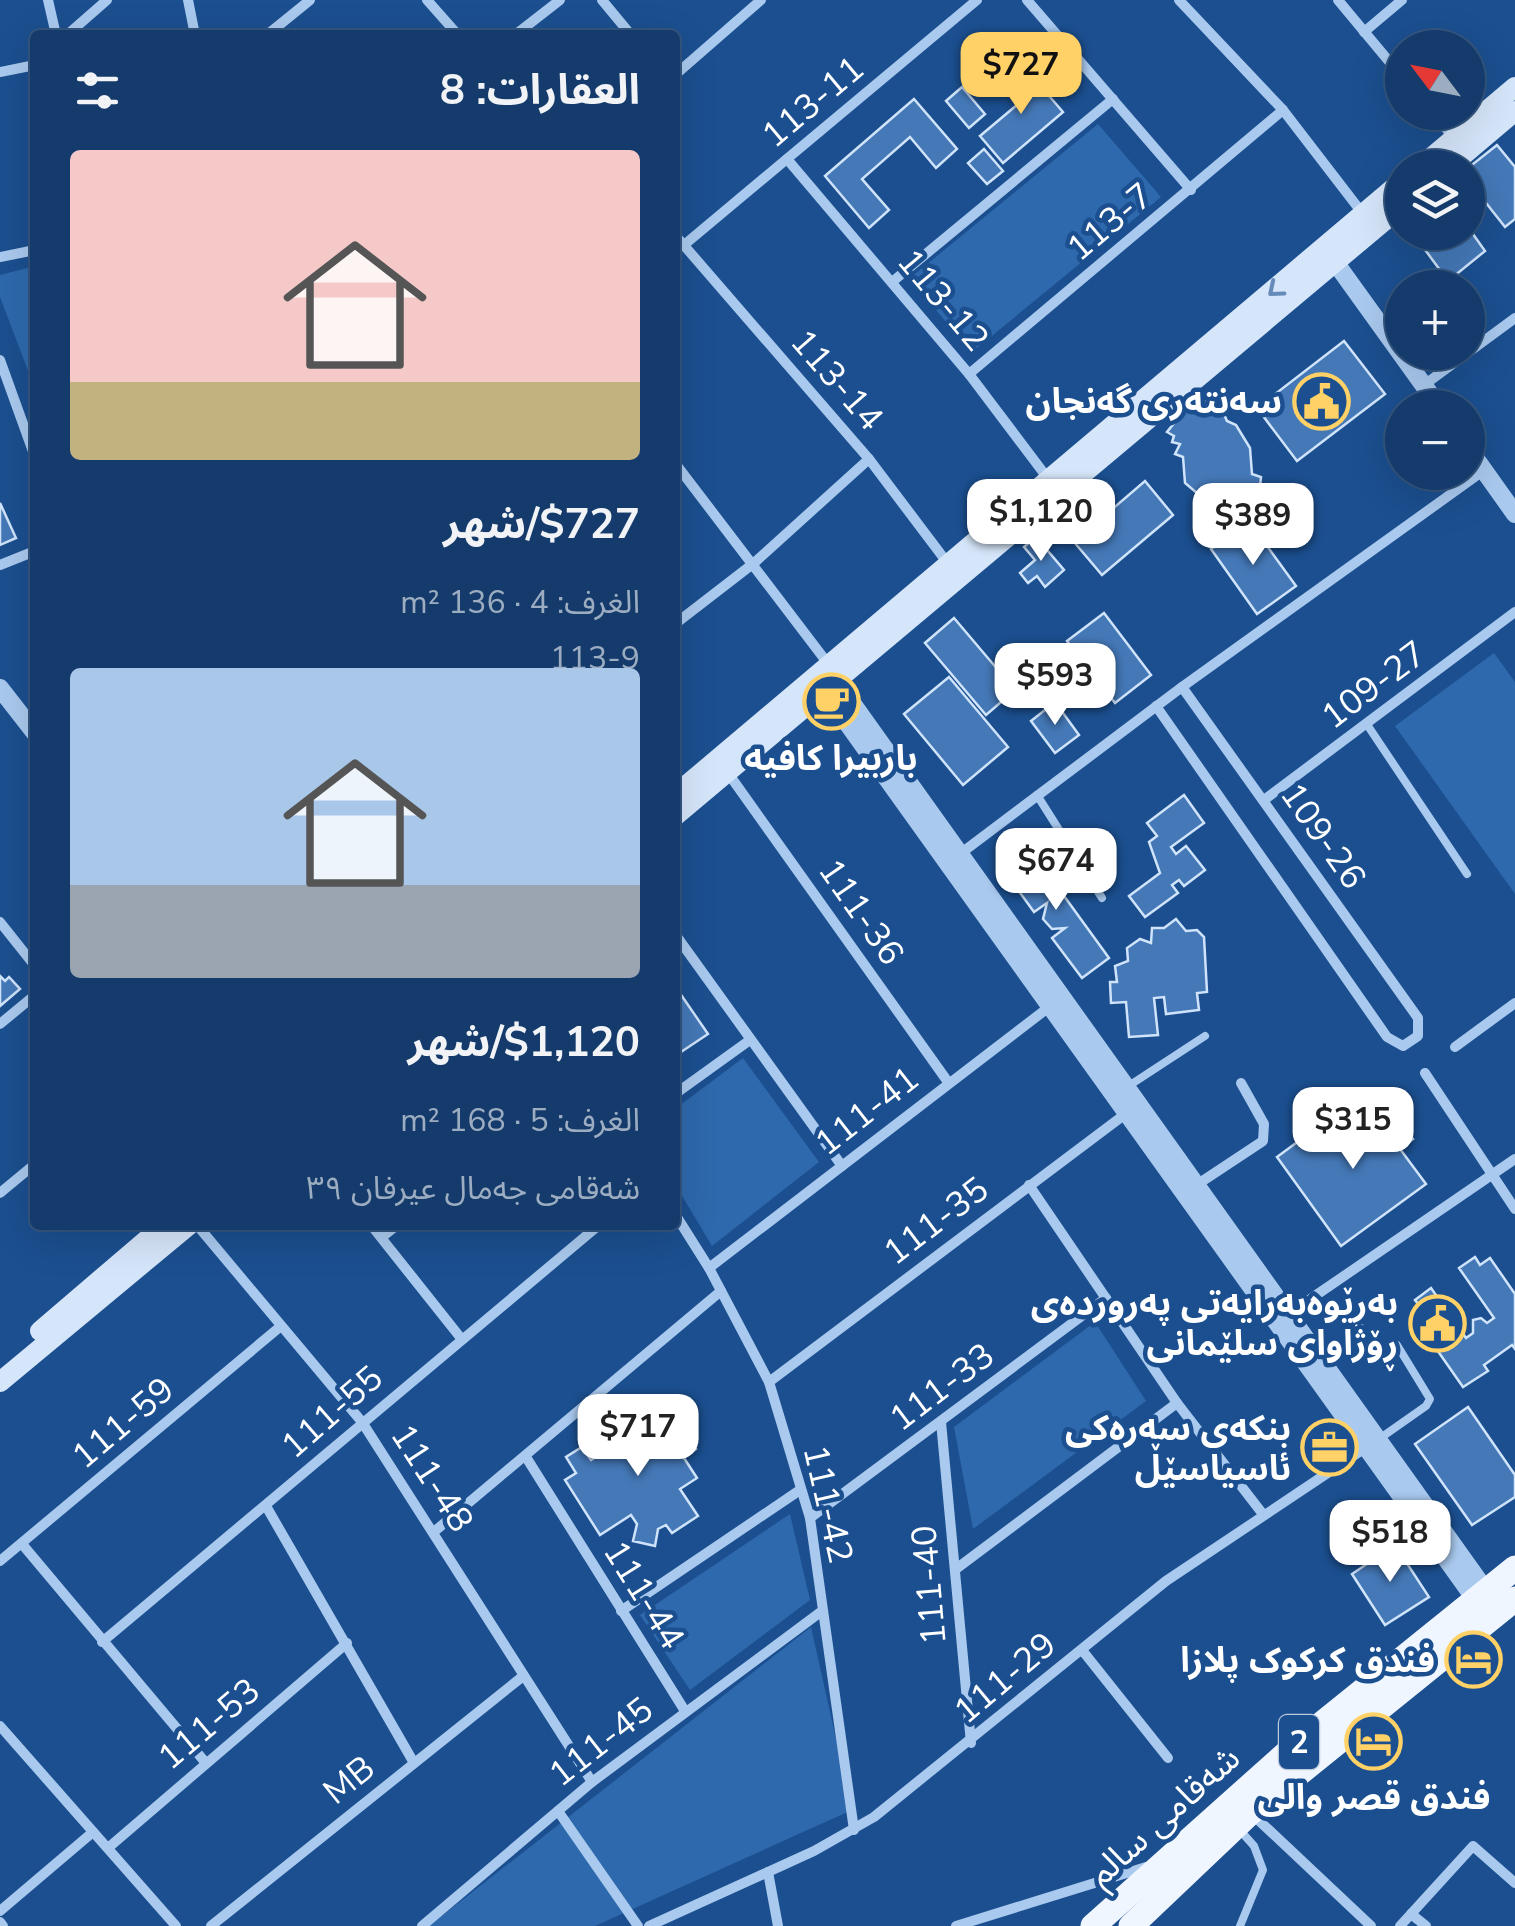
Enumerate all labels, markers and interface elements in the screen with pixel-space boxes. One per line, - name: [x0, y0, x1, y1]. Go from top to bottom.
- north arrow: [1385, 30, 1485, 130]
- map controls: [1385, 30, 1485, 490]
- pin: $727: [962, 32, 1080, 117]
- text: $727: [983, 43, 1059, 86]
- street label: 113-11: [752, 45, 874, 159]
- text: العقارات: 8: [440, 62, 640, 119]
- icon: filters: [70, 63, 125, 118]
- button: layers: [1385, 150, 1485, 250]
- street label: 113-7: [1057, 172, 1163, 272]
- icon: home: [265, 215, 445, 395]
- street label: 113-12: [886, 239, 1000, 361]
- button: +: [1385, 270, 1485, 370]
- one-way arrow: [1268, 278, 1286, 296]
- street label: 113-14: [780, 319, 894, 441]
- public building icon: سەنتەری گەنجان: [1291, 371, 1351, 431]
- place label: سەنتەری گەنجان: [1026, 378, 1282, 425]
- button: −: [1385, 390, 1485, 490]
- pin: $1,120: [960, 479, 1122, 564]
- pin: $389: [1194, 483, 1312, 568]
- text: $1,120: [989, 490, 1093, 533]
- text: $389: [1215, 494, 1291, 537]
- text: $727/شهر: [443, 496, 640, 553]
- text: الغرف: 4 · 136 m²: [400, 581, 640, 624]
- street label: 109-27: [1312, 630, 1436, 740]
- text: 113-9: [550, 637, 640, 680]
- pin: $593: [996, 643, 1114, 728]
- text: $593: [1017, 654, 1093, 697]
- cafe icon: باربيرا كافيه: [801, 672, 861, 732]
- icon: home: [265, 733, 445, 913]
- place label: باربيرا كافيه: [744, 735, 918, 782]
- street label: 109-26: [1269, 773, 1377, 899]
- pin: $674: [997, 828, 1115, 913]
- text: $674: [1018, 839, 1094, 882]
- street label: 111-36: [807, 849, 915, 975]
- text: $1,120/شهر: [408, 1014, 640, 1071]
- street label: 111-41: [805, 1056, 929, 1166]
- pin: $315: [1294, 1087, 1412, 1172]
- text: $315: [1315, 1098, 1391, 1141]
- text: الغرف: 5 · 168 m²: [400, 1099, 640, 1142]
- street label: 111-35: [874, 1166, 998, 1276]
- text: شەقامی جەمال عیرفان ٣٩: [306, 1167, 640, 1210]
- place label: بەڕێوەبەرایەتی پەروردەی ڕۆژاوای سلێمانی: [1031, 1280, 1398, 1372]
- public building icon: بەڕێوەبەرایەتی پەروردەی ڕۆژاوای سلێمانی: [1407, 1293, 1467, 1353]
- street label: 111-33: [880, 1332, 1004, 1442]
- street label: 111-55: [271, 1355, 393, 1469]
- street label: 111-59: [62, 1366, 184, 1480]
- pin: $717: [579, 1394, 697, 1479]
- text: $717: [600, 1405, 676, 1448]
- place label: بنکەی سەرەکی ئاسیاسێڵ: [1065, 1405, 1291, 1492]
- street label: 111-48: [380, 1415, 484, 1541]
- office icon: بنکەی سەرەکی ئاسیاسێڵ: [1300, 1418, 1360, 1478]
- street label: 111-42: [792, 1440, 864, 1568]
- pin: $518: [1331, 1500, 1449, 1585]
- text: $518: [1352, 1511, 1428, 1554]
- street label: 111-40: [900, 1523, 958, 1647]
- street label: 111-44: [592, 1532, 696, 1658]
- street label: 111-29: [944, 1621, 1066, 1735]
- hotel icon: فندق کرکوک پلازا: [1444, 1630, 1504, 1690]
- place label: فندق کرکوک پلازا: [1180, 1637, 1435, 1684]
- street label: 111-53: [148, 1667, 270, 1781]
- street label: 111-45: [539, 1687, 663, 1797]
- hotel icon: فندق قصر والی: [1344, 1711, 1404, 1771]
- road number: 2: [1279, 1715, 1319, 1769]
- street label: شەقامی سالم: [1078, 1735, 1252, 1899]
- street label: MB: [313, 1745, 385, 1815]
- place label: فندق قصر والی: [1257, 1774, 1491, 1821]

